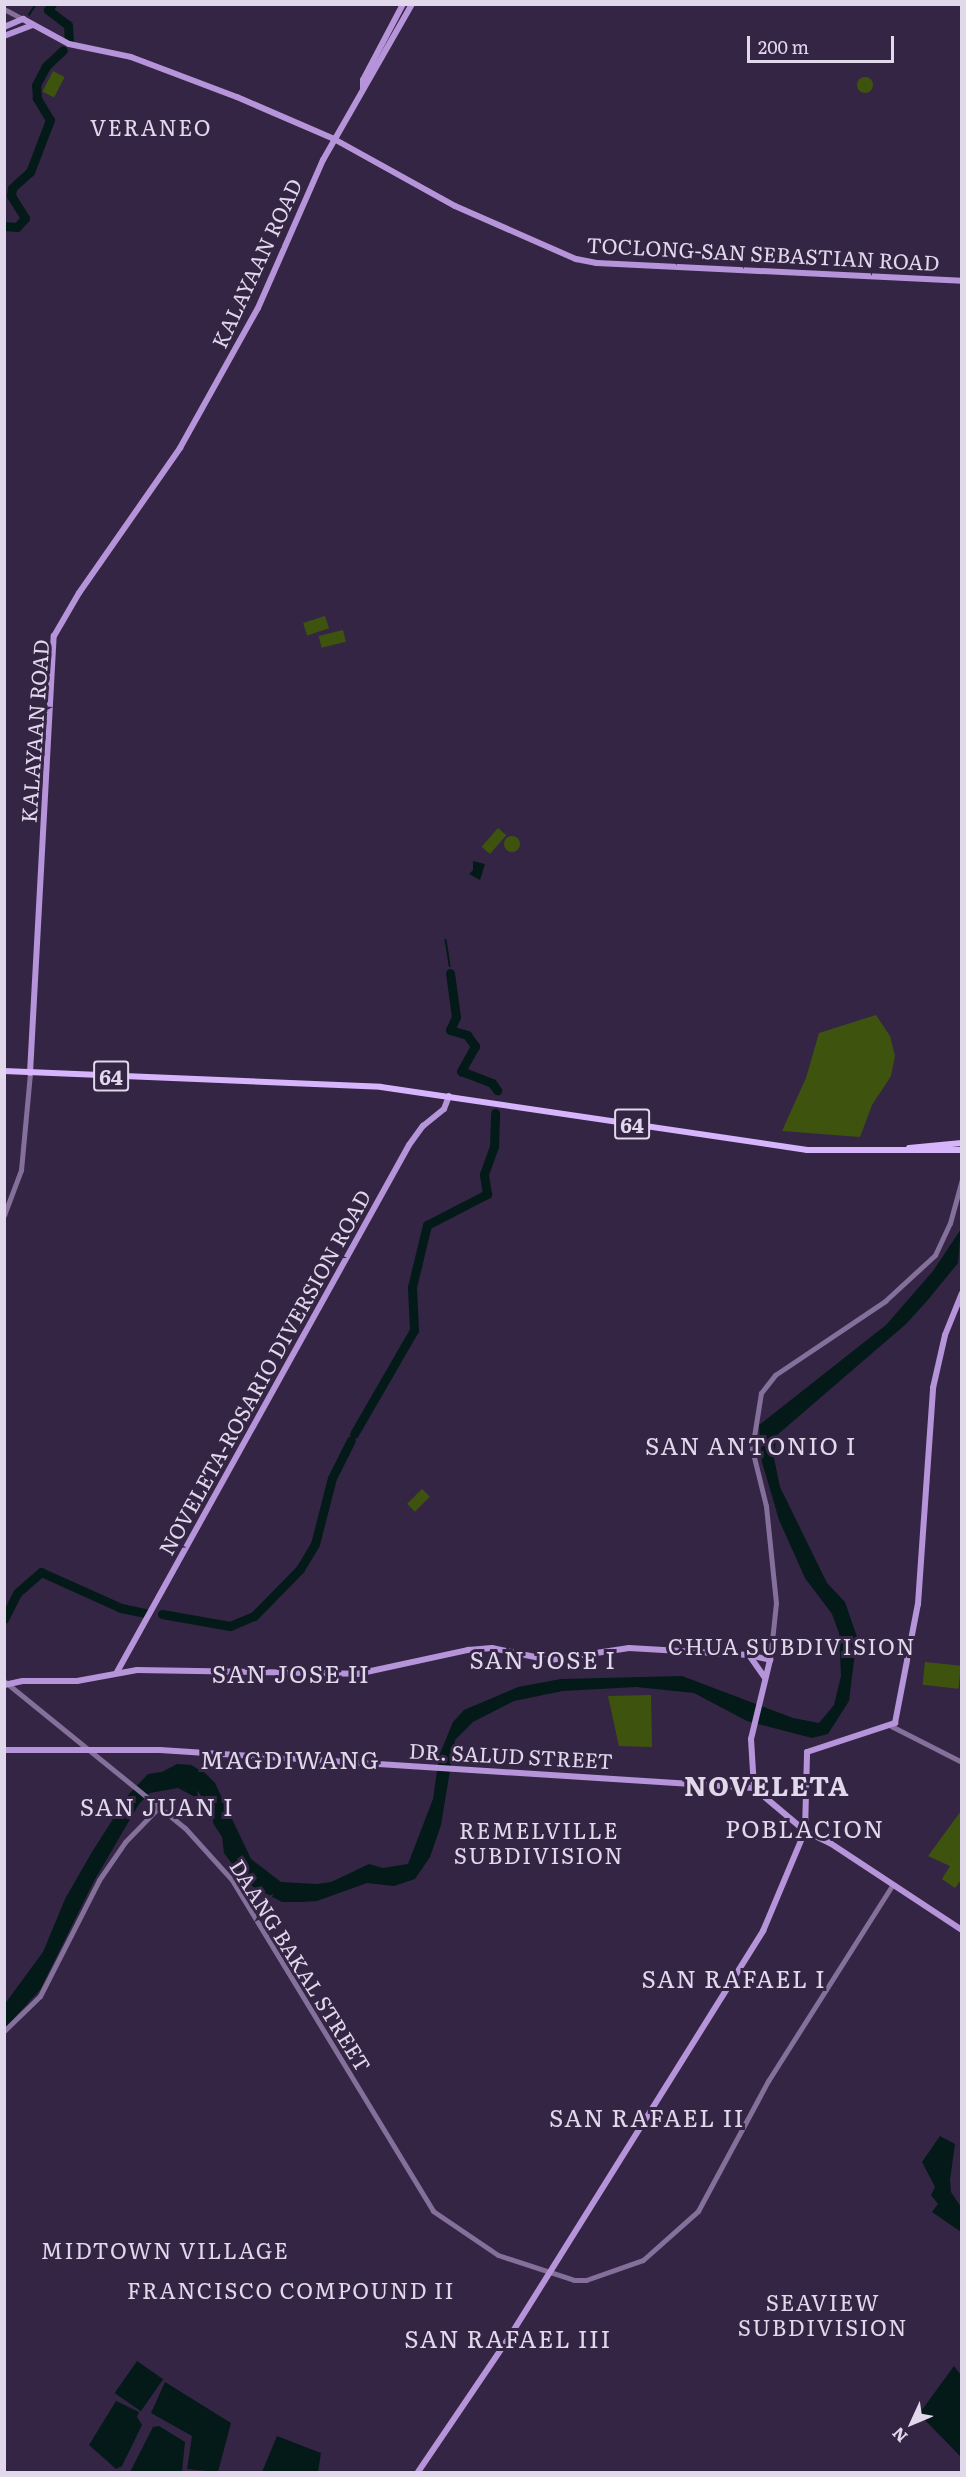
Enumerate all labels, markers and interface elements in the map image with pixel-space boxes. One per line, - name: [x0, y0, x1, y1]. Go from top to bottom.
- scale bar: [750, 24, 897, 62]
- text: 200 m: [758, 33, 809, 60]
- district label: VERANEO: [90, 114, 212, 140]
- street label: KALAYAAN ROAD: [206, 174, 306, 352]
- street label: TOCLONG-SAN SEBASTIAN ROAD: [586, 231, 940, 275]
- street label: KALAYAAN ROAD: [15, 638, 53, 824]
- road number: 64: [93, 1059, 129, 1093]
- road number: 64: [614, 1107, 650, 1141]
- street label: NOVELETA-ROSARIO DIVERSION ROAD: [153, 1185, 375, 1559]
- district label: SAN ANTONIO I: [645, 1431, 857, 1459]
- district label: CHUA SUBDIVISION: [668, 1633, 916, 1659]
- district label: SAN JOSE I: [469, 1645, 617, 1673]
- district label: SAN JOSE II: [212, 1659, 370, 1687]
- street label: DR. SALUD STREET: [408, 1737, 614, 1773]
- district label: MAGDIWANG: [200, 1745, 380, 1773]
- district label: NOVELETA: [684, 1769, 850, 1801]
- district label: SAN JUAN I: [80, 1792, 234, 1820]
- district label: POBLACION: [725, 1814, 885, 1842]
- district label: REMELVILLE SUBDIVISION: [454, 1816, 624, 1868]
- street label: DAANG BAKAL STREET: [225, 1854, 377, 2076]
- district label: SAN RAFAEL I: [642, 1964, 826, 1992]
- district label: SAN RAFAEL II: [549, 2103, 745, 2131]
- district label: MIDTOWN VILLAGE: [41, 2237, 289, 2263]
- district label: FRANCISCO COMPOUND II: [127, 2277, 455, 2303]
- district label: SEAVIEW SUBDIVISION: [738, 2288, 908, 2340]
- district label: SAN RAFAEL III: [404, 2324, 612, 2352]
- north arrow: [882, 2393, 942, 2453]
- text: N: [886, 2422, 912, 2449]

